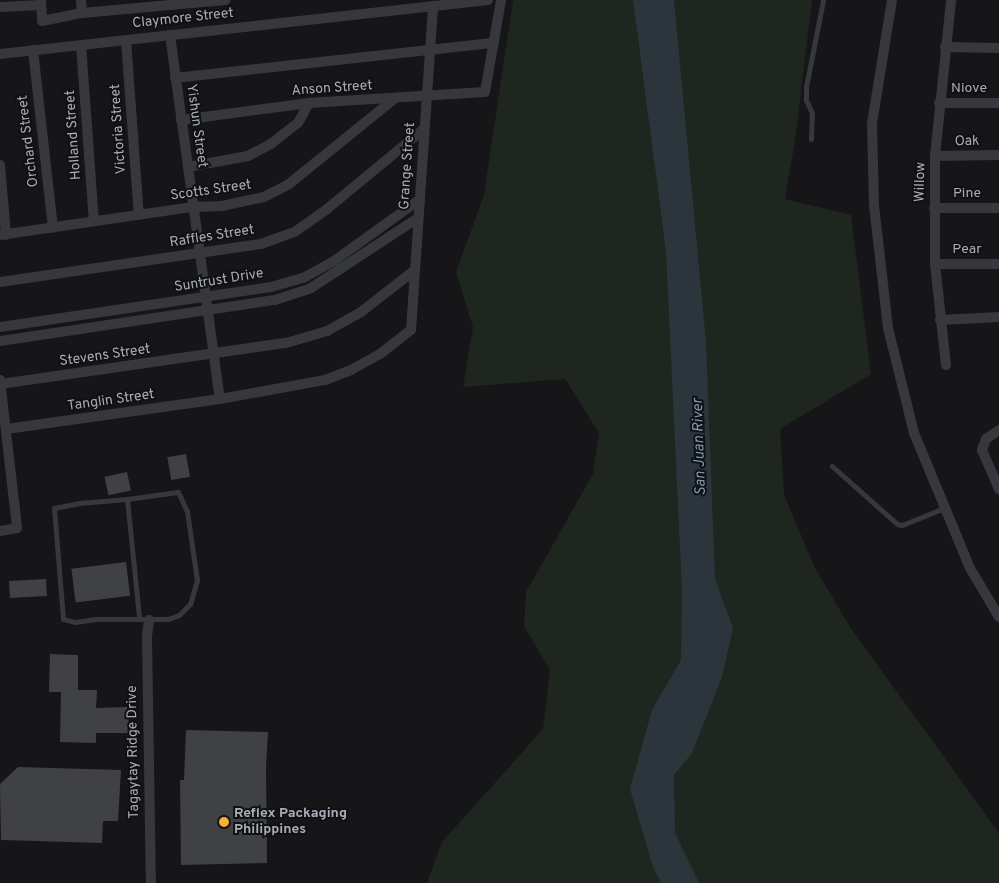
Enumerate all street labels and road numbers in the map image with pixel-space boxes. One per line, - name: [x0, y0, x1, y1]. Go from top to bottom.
- street label: Claymore Street: [131, 5, 235, 33]
- street label: Anson Street: [291, 78, 373, 100]
- street label: Niove: [951, 81, 987, 97]
- street label: Victoria Street: [107, 83, 131, 175]
- street label: Yishun Street: [182, 83, 210, 169]
- street label: Holland Street: [62, 89, 86, 181]
- street label: Orchard Street: [15, 94, 43, 188]
- street label: Grange Street: [397, 122, 419, 210]
- street label: Oak: [954, 133, 980, 151]
- street label: Willow: [912, 162, 930, 202]
- street label: Scotts Street: [169, 177, 253, 205]
- street label: Pine: [953, 186, 981, 202]
- street label: Raffles Street: [168, 222, 256, 252]
- street label: Pear: [952, 242, 982, 258]
- street label: Suntrust Drive: [173, 266, 265, 296]
- street label: Stevens Street: [58, 341, 152, 371]
- street label: Tanglin Street: [66, 387, 156, 415]
- street label: Tagaytay Ridge Drive: [124, 685, 144, 819]

